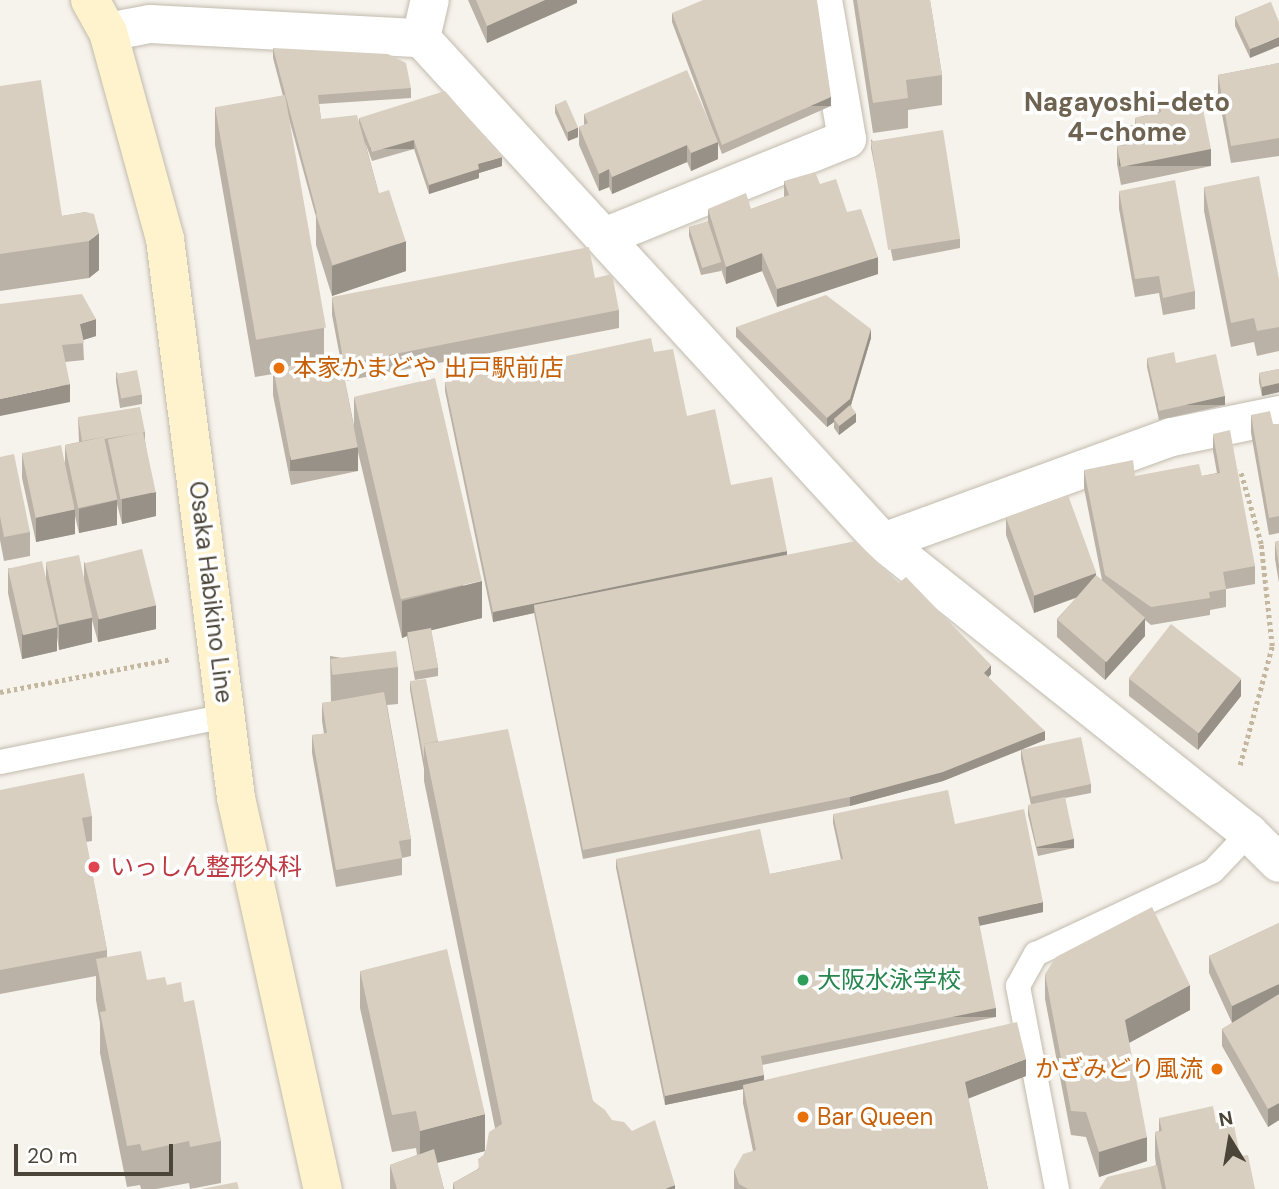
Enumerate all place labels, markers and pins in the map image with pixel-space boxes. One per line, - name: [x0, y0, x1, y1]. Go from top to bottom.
- place label: 本家かまどや 出戸駅前店: [293, 354, 563, 382]
- marker: 本家かまどや 出戸駅前店: [271, 360, 287, 376]
- place label: いっしん整形外科: [110, 853, 302, 881]
- marker: いっしん整形外科: [84, 857, 104, 877]
- place label: 大阪水泳学校: [817, 966, 961, 994]
- marker: 大阪水泳学校: [795, 972, 811, 988]
- place label: かざみどり風流: [1035, 1055, 1203, 1083]
- marker: かざみどり風流: [1209, 1061, 1225, 1077]
- place label: Bar Queen: [817, 1103, 933, 1131]
- marker: Bar Queen: [795, 1109, 811, 1125]

